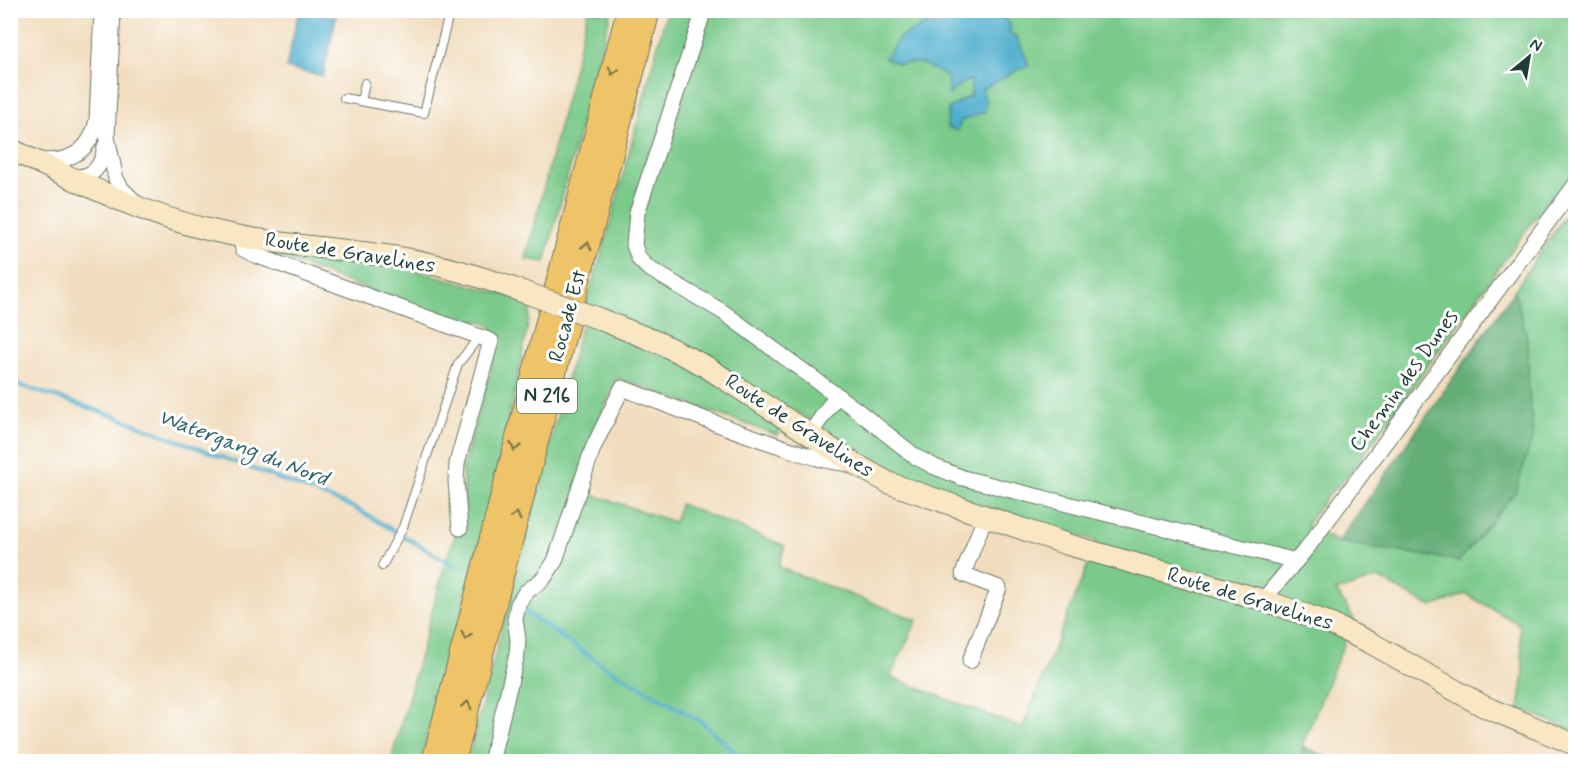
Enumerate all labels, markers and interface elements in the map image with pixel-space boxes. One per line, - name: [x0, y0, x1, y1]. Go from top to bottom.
- north arrow: [1499, 27, 1559, 87]
- text: N: [1526, 34, 1546, 57]
- one-way arrow: [608, 65, 620, 76]
- street label: Route de Gravelines: [263, 226, 437, 280]
- one-way arrow: [579, 241, 592, 251]
- street label: Rocade Est: [542, 266, 594, 365]
- street label: Chemin des Dunes: [1343, 304, 1465, 458]
- street label: Route de Gravelines: [719, 367, 879, 485]
- road number: N 216: [517, 379, 577, 413]
- water label: Watergang du Nord: [153, 403, 335, 496]
- one-way arrow: [510, 442, 523, 452]
- one-way arrow: [509, 511, 522, 521]
- street label: Route de Gravelines: [1164, 560, 1336, 638]
- one-way arrow: [461, 631, 474, 641]
- one-way arrow: [460, 700, 473, 710]

